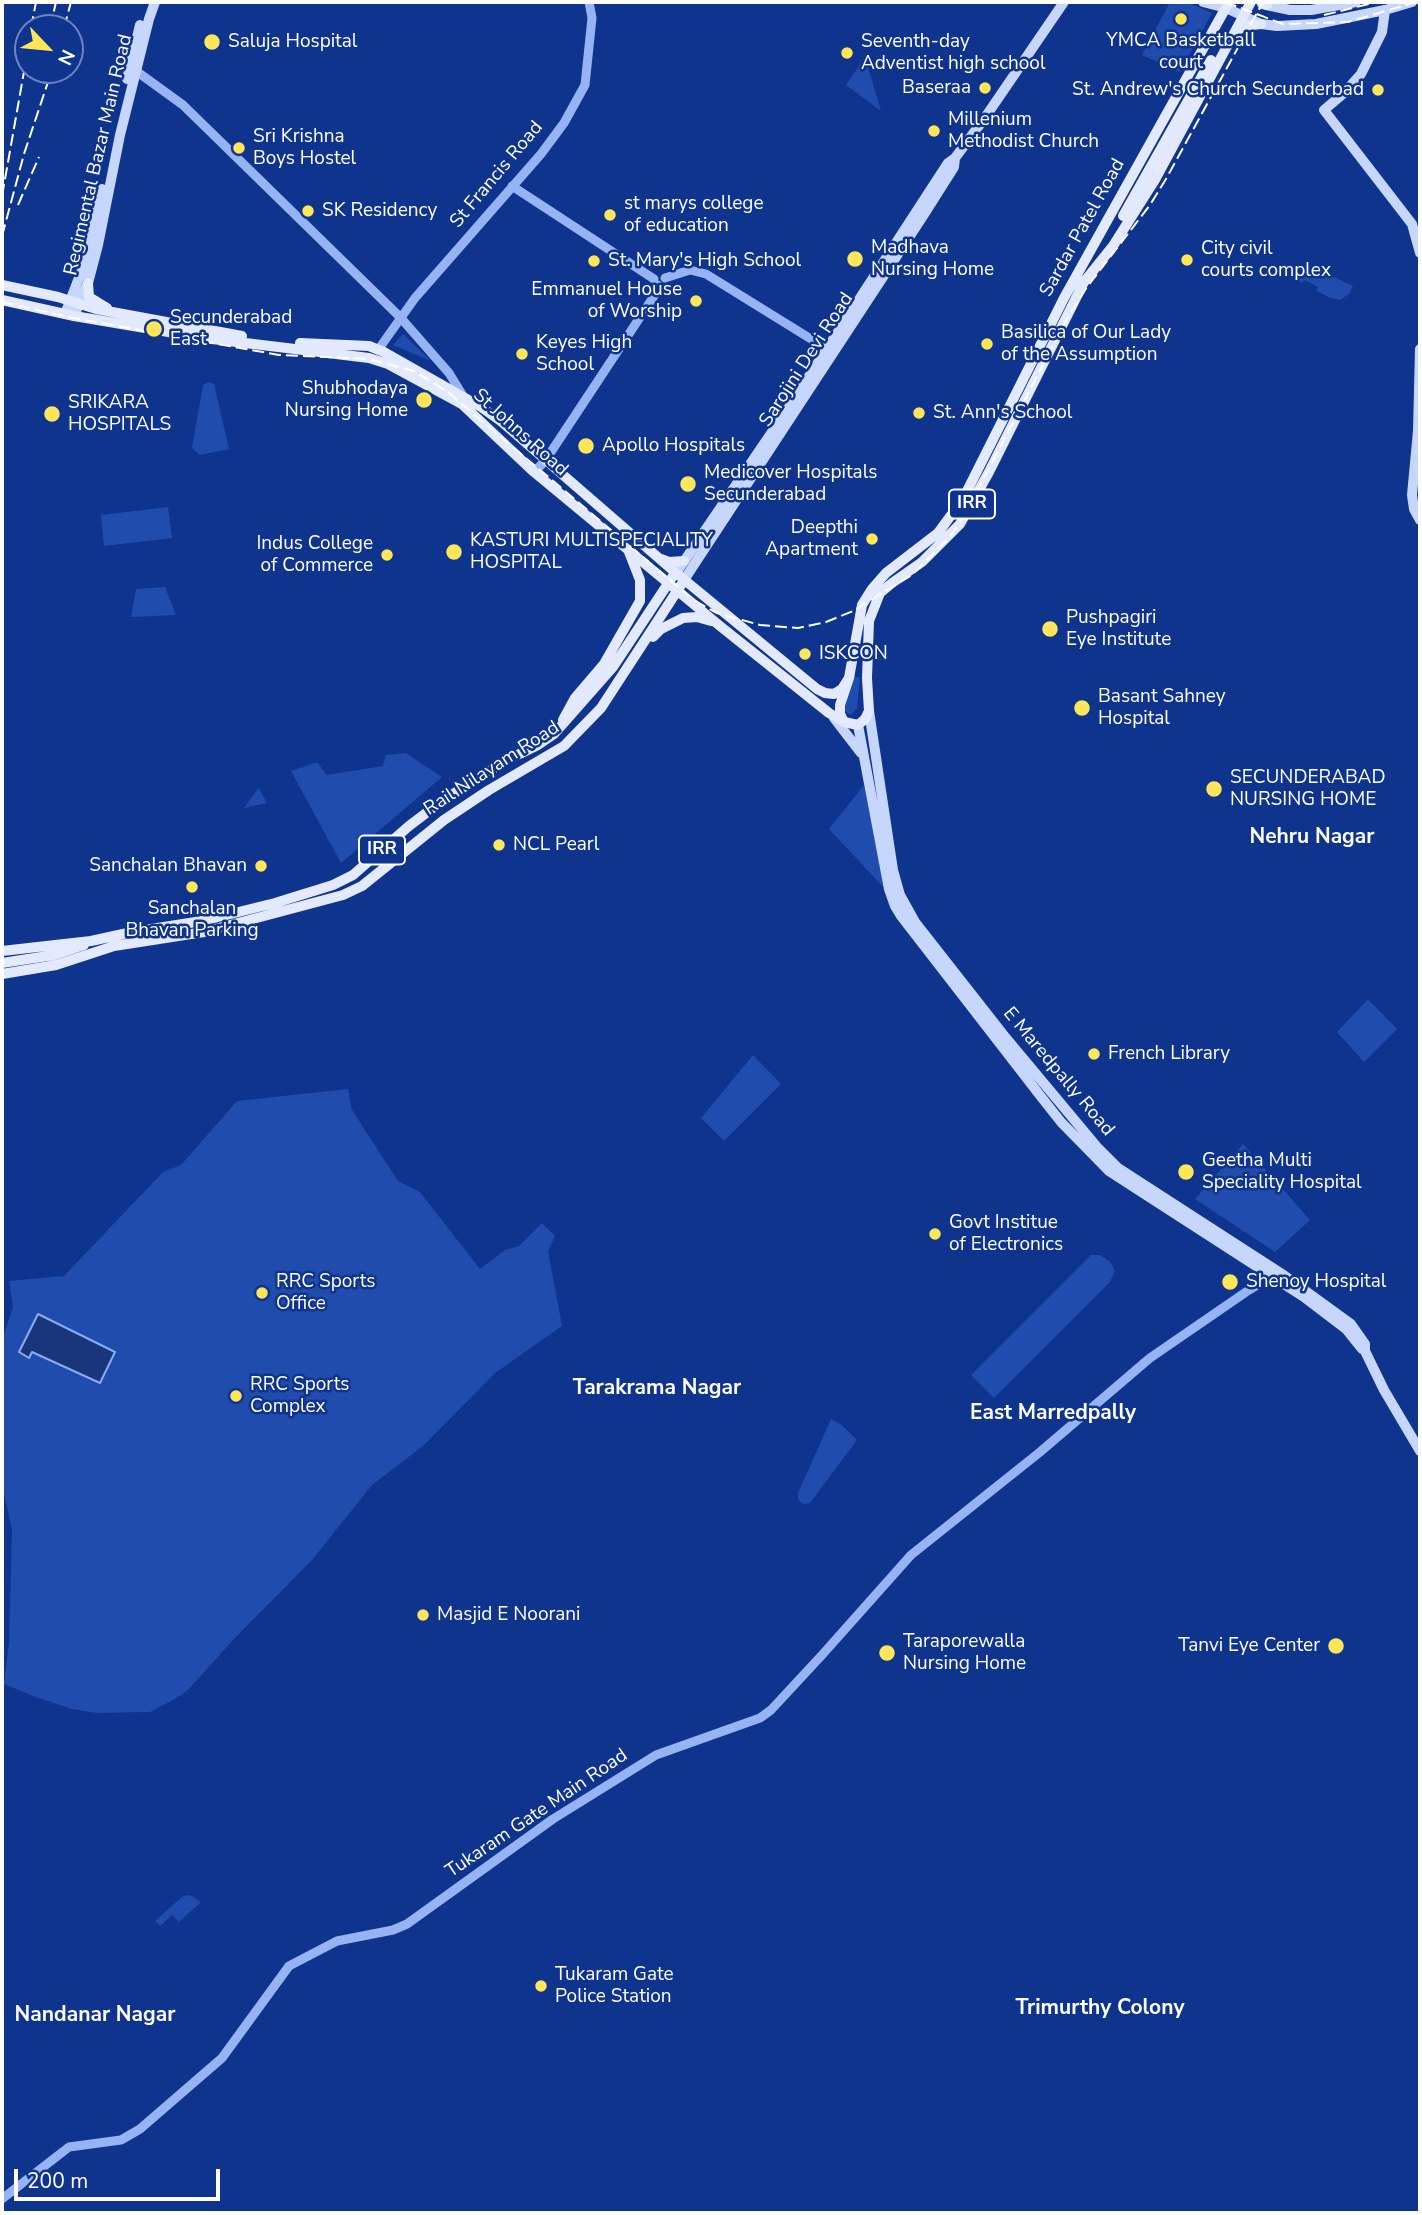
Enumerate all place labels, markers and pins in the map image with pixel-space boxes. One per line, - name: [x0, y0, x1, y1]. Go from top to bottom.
- marker: YMCA Basketball court: [1173, 11, 1189, 27]
- place label: YMCA Basketball court: [1106, 30, 1256, 74]
- place label: Saluja Hospital: [228, 31, 357, 53]
- place label: Seventh-day Adventist high school: [861, 31, 1046, 75]
- marker: Saluja Hospital: [202, 32, 222, 52]
- marker: Seventh-day Adventist high school: [839, 45, 855, 61]
- place label: Baseraa: [902, 77, 971, 99]
- place label: St. Andrew's Church Secunderbad: [1072, 79, 1364, 101]
- marker: Baseraa: [977, 80, 993, 96]
- marker: St. Andrew's Church Secunderbad: [1370, 82, 1386, 98]
- place label: Millenium Methodist Church: [948, 109, 1099, 153]
- marker: Millenium Methodist Church: [926, 123, 942, 139]
- place label: Sri Krishna Boys Hostel: [253, 126, 356, 170]
- marker: Sri Krishna Boys Hostel: [231, 140, 247, 156]
- place label: st marys college of education: [624, 193, 764, 237]
- place label: SK Residency: [322, 200, 437, 222]
- marker: SK Residency: [300, 203, 316, 219]
- marker: st marys college of education: [602, 207, 618, 223]
- place label: Madhava Nursing Home: [871, 237, 994, 281]
- place label: City civil courts complex: [1201, 238, 1331, 282]
- marker: Madhava Nursing Home: [845, 249, 865, 269]
- place label: St. Mary's High School: [608, 250, 801, 272]
- marker: City civil courts complex: [1179, 252, 1195, 268]
- marker: St. Mary's High School: [586, 253, 602, 269]
- place label: Emmanuel House of Worship: [531, 279, 682, 323]
- marker: Emmanuel House of Worship: [688, 293, 704, 309]
- place label: Secunderabad East: [170, 307, 292, 351]
- marker: Secunderabad East: [144, 319, 164, 339]
- place label: Basilica of Our Lady of the Assumption: [1001, 322, 1171, 366]
- place label: Keyes High School: [536, 332, 632, 376]
- marker: Basilica of Our Lady of the Assumption: [979, 336, 995, 352]
- marker: Keyes High School: [514, 346, 530, 362]
- place label: Shubhodaya Nursing Home: [285, 378, 408, 422]
- marker: Shubhodaya Nursing Home: [414, 390, 434, 410]
- place label: SRIKARA HOSPITALS: [68, 392, 171, 436]
- place label: St. Ann's School: [933, 402, 1072, 424]
- marker: SRIKARA HOSPITALS: [42, 404, 62, 424]
- marker: St. Ann's School: [911, 405, 927, 421]
- place label: Apollo Hospitals: [602, 435, 745, 457]
- marker: Apollo Hospitals: [576, 436, 596, 456]
- place label: Medicover Hospitals Secunderabad: [704, 462, 877, 506]
- marker: Medicover Hospitals Secunderabad: [678, 474, 698, 494]
- place label: Deepthi Apartment: [765, 517, 858, 561]
- place label: KASTURI MULTISPECIALITY HOSPITAL: [470, 530, 713, 574]
- marker: Deepthi Apartment: [864, 531, 880, 547]
- place label: Indus College of Commerce: [256, 533, 373, 577]
- marker: KASTURI MULTISPECIALITY HOSPITAL: [444, 542, 464, 562]
- marker: Indus College of Commerce: [379, 547, 395, 563]
- place label: Pushpagiri Eye Institute: [1066, 607, 1171, 651]
- marker: Pushpagiri Eye Institute: [1040, 619, 1060, 639]
- place label: ISKCON: [819, 643, 888, 665]
- marker: ISKCON: [797, 646, 813, 662]
- place label: Basant Sahney Hospital: [1098, 686, 1226, 730]
- marker: Basant Sahney Hospital: [1072, 698, 1092, 718]
- place label: SECUNDERABAD NURSING HOME: [1230, 767, 1386, 811]
- marker: SECUNDERABAD NURSING HOME: [1204, 779, 1224, 799]
- place label: NCL Pearl: [513, 834, 599, 856]
- marker: NCL Pearl: [491, 837, 507, 853]
- place label: Sanchalan Bhavan: [89, 855, 247, 877]
- marker: Sanchalan Bhavan: [253, 858, 269, 874]
- marker: Sanchalan Bhavan Parking: [184, 879, 200, 895]
- place label: Sanchalan Bhavan Parking: [125, 898, 259, 942]
- place label: French Library: [1108, 1043, 1230, 1065]
- marker: French Library: [1086, 1046, 1102, 1062]
- place label: Geetha Multi Speciality Hospital: [1202, 1150, 1362, 1194]
- marker: Geetha Multi Speciality Hospital: [1176, 1162, 1196, 1182]
- place label: Govt Institue of Electronics: [949, 1212, 1063, 1256]
- marker: Govt Institue of Electronics: [927, 1226, 943, 1242]
- place label: RRC Sports Office: [276, 1271, 375, 1315]
- place label: Shenoy Hospital: [1246, 1271, 1386, 1293]
- marker: Shenoy Hospital: [1220, 1272, 1240, 1292]
- marker: RRC Sports Office: [254, 1285, 270, 1301]
- place label: RRC Sports Complex: [250, 1374, 349, 1418]
- marker: RRC Sports Complex: [228, 1388, 244, 1404]
- place label: Masjid E Noorani: [437, 1604, 580, 1626]
- marker: Masjid E Noorani: [415, 1607, 431, 1623]
- place label: Taraporewalla Nursing Home: [903, 1631, 1026, 1675]
- place label: Tanvi Eye Center: [1178, 1635, 1320, 1657]
- marker: Tanvi Eye Center: [1326, 1636, 1346, 1656]
- marker: Taraporewalla Nursing Home: [877, 1643, 897, 1663]
- place label: Tukaram Gate Police Station: [555, 1964, 674, 2008]
- marker: Tukaram Gate Police Station: [533, 1978, 549, 1994]

